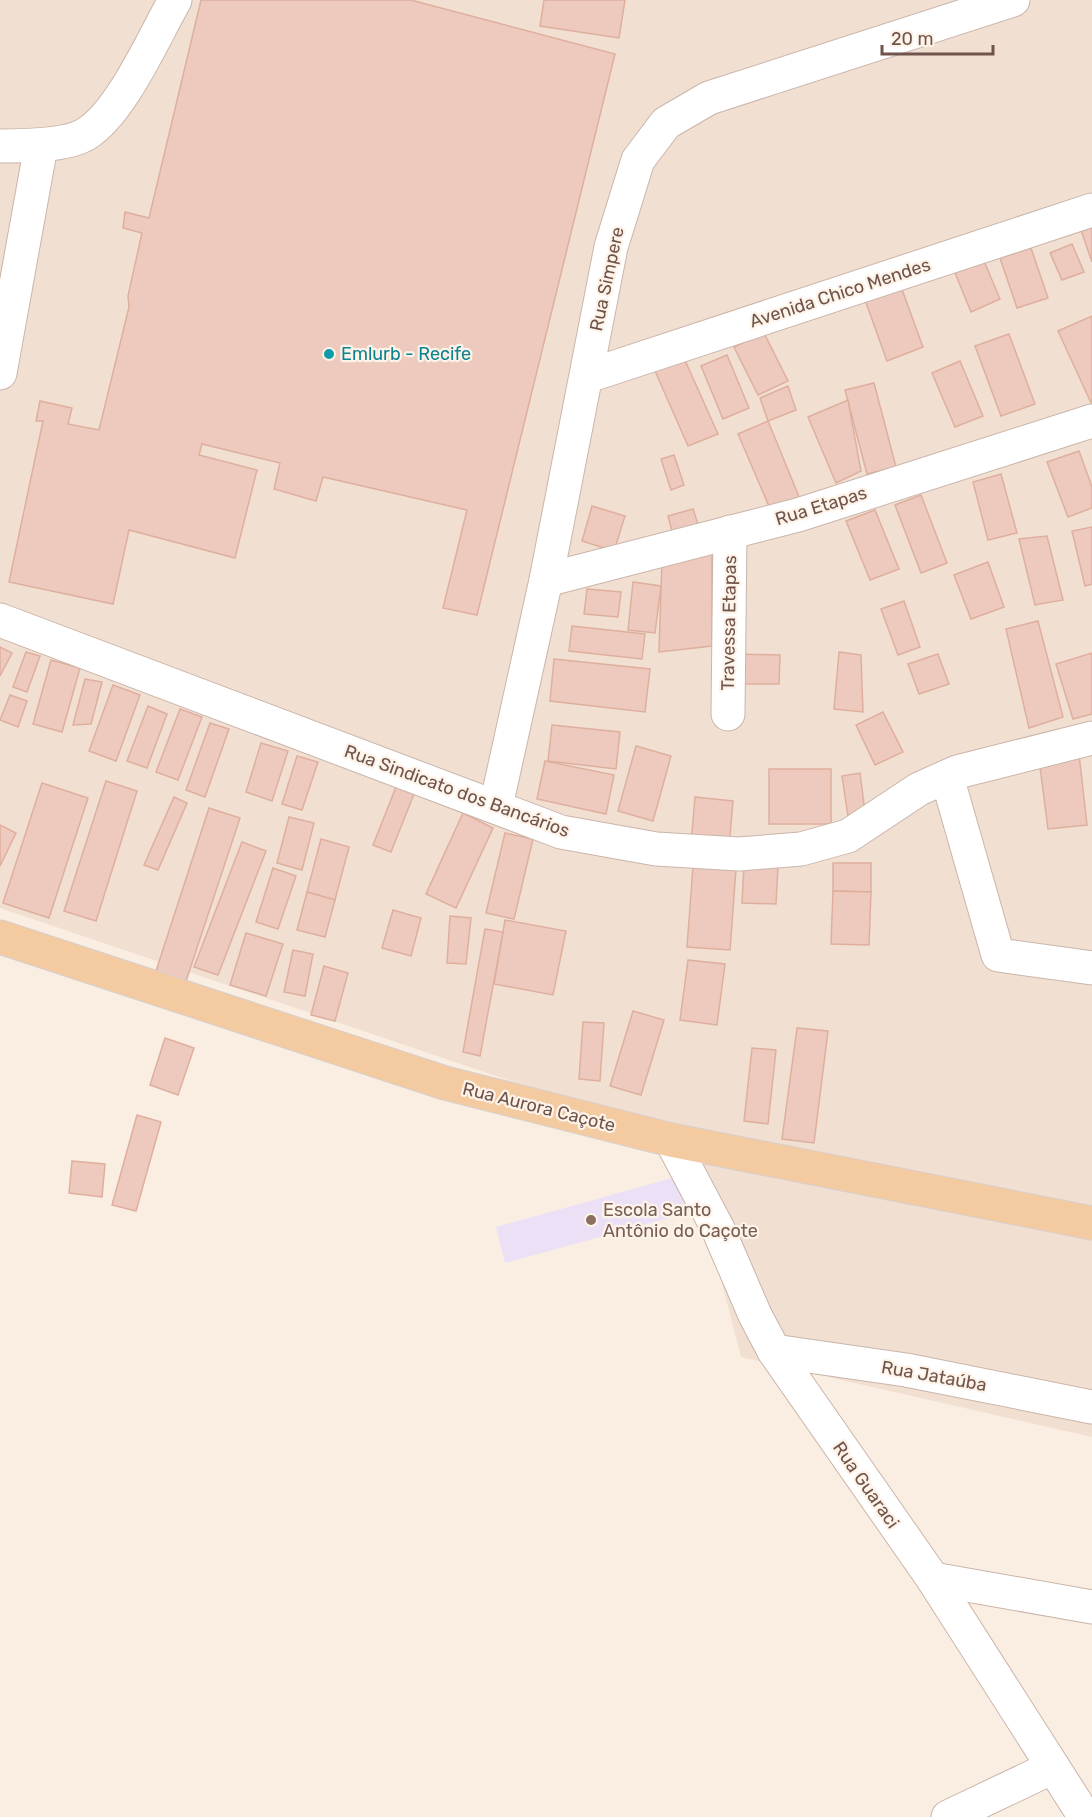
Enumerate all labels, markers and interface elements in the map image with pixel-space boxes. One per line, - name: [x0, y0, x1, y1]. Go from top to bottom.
- scale bar: [882, 18, 993, 56]
- text: 20 m: [891, 28, 933, 50]
- street label: Rua Simpere: [585, 225, 629, 333]
- street label: Avenida Chico Mendes: [747, 253, 933, 333]
- place label: Emlurb - Recife: [341, 343, 471, 365]
- marker: Emlurb - Recife: [322, 347, 336, 361]
- street label: Rua Etapas: [773, 482, 869, 530]
- street label: Travessa Etapas: [717, 555, 741, 691]
- street label: Rua Sindicato dos Bancários: [341, 740, 573, 842]
- street label: Rua Aurora Caçote: [460, 1077, 618, 1137]
- place label: Escola Santo Antônio do Caçote: [603, 1199, 758, 1242]
- marker: Escola Santo Antônio do Caçote: [584, 1213, 598, 1227]
- street label: Rua Jataúba: [880, 1356, 988, 1396]
- street label: Rua Guaraci: [828, 1437, 904, 1533]

